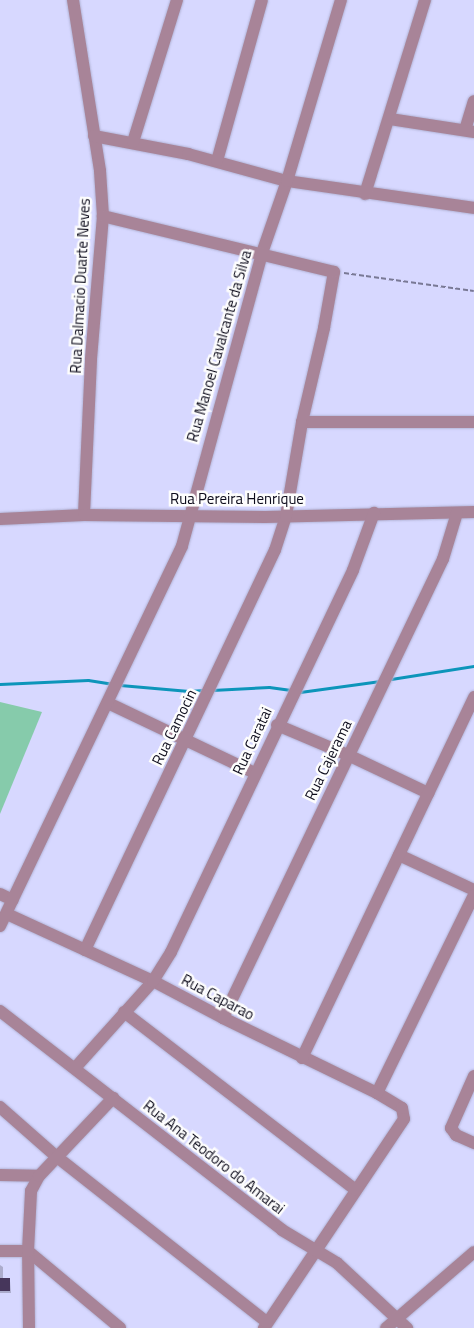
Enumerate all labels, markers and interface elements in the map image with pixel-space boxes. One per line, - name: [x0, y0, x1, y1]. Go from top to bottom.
- street label: Rua Dalmacio Duarte Neves: [66, 198, 94, 374]
- street label: Rua Manoel Cavalcante da Silva: [183, 248, 255, 444]
- street label: Rua Pereira Henrique: [170, 490, 304, 508]
- street label: Rua Camocin: [148, 686, 200, 768]
- street label: Rua Caratai: [229, 704, 275, 778]
- street label: Rua Cajerama: [301, 717, 355, 803]
- street label: Rua Caparao: [179, 970, 257, 1024]
- street label: Rua Ana Teodoro do Amarai: [140, 1096, 288, 1218]

